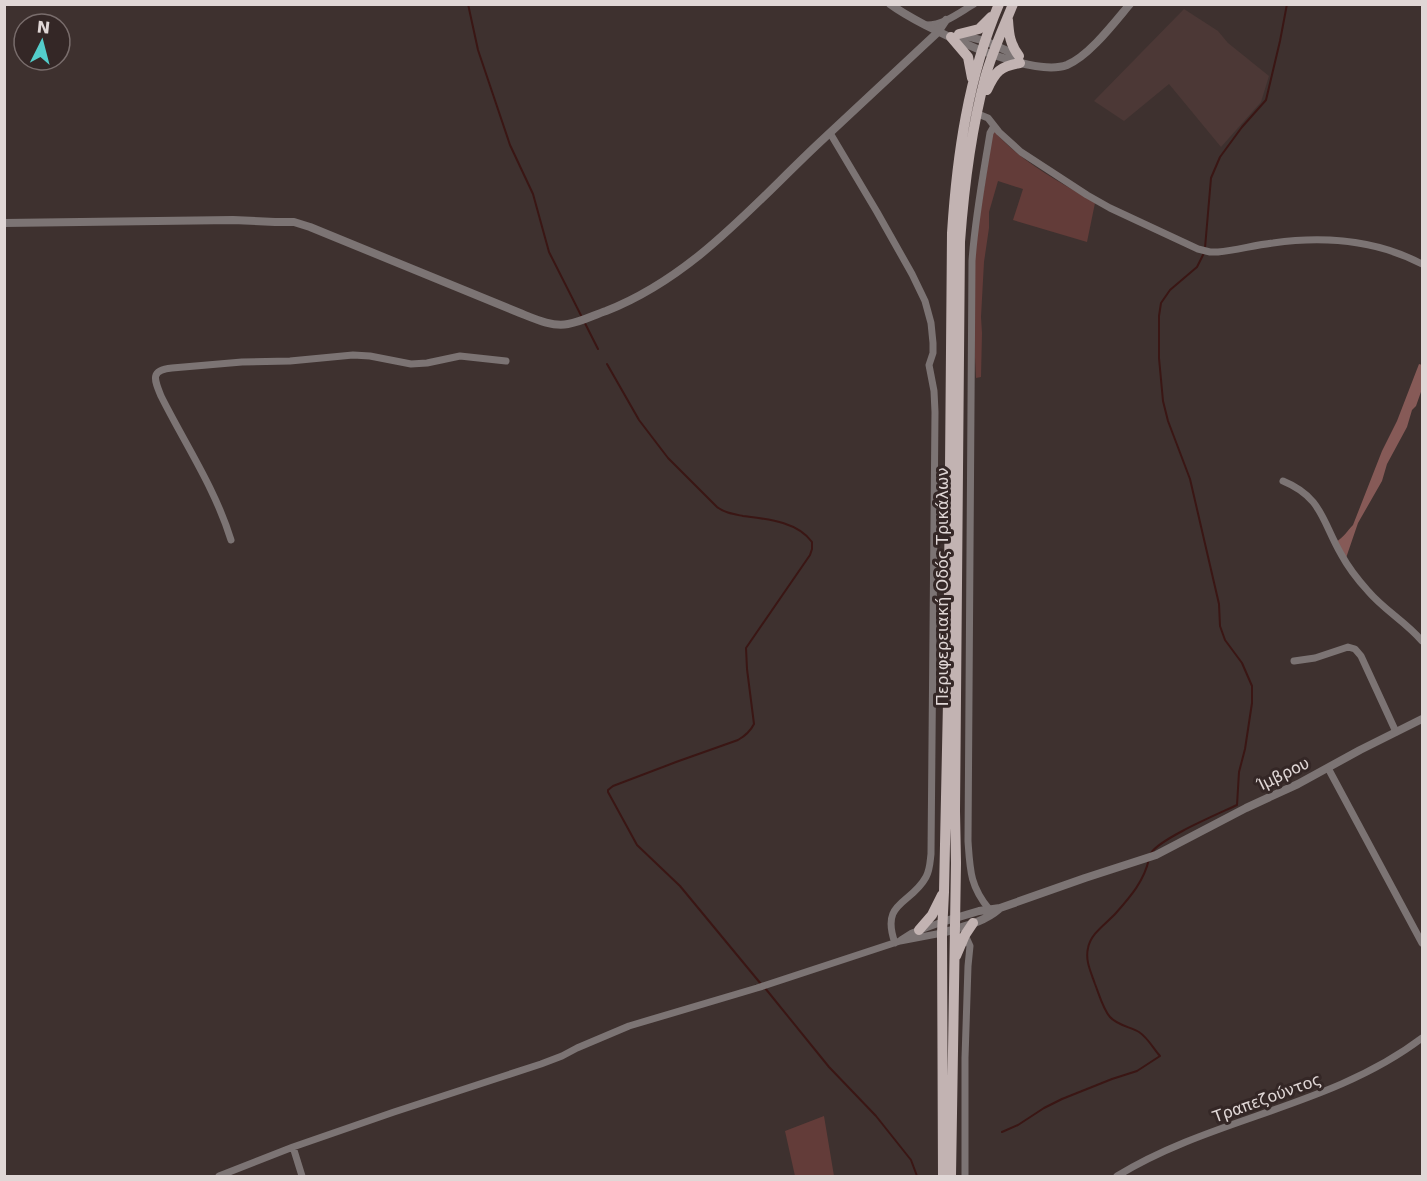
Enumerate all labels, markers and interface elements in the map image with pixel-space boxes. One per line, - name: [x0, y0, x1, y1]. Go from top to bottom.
- north arrow: [12, 12, 72, 72]
- text: N: [36, 17, 51, 38]
- street label: Περιφερειακή Οδός Τρικάλων: [933, 468, 952, 706]
- street label: Ίμβρου: [1253, 753, 1312, 795]
- street label: Τραπεζούντος: [1209, 1070, 1324, 1127]

